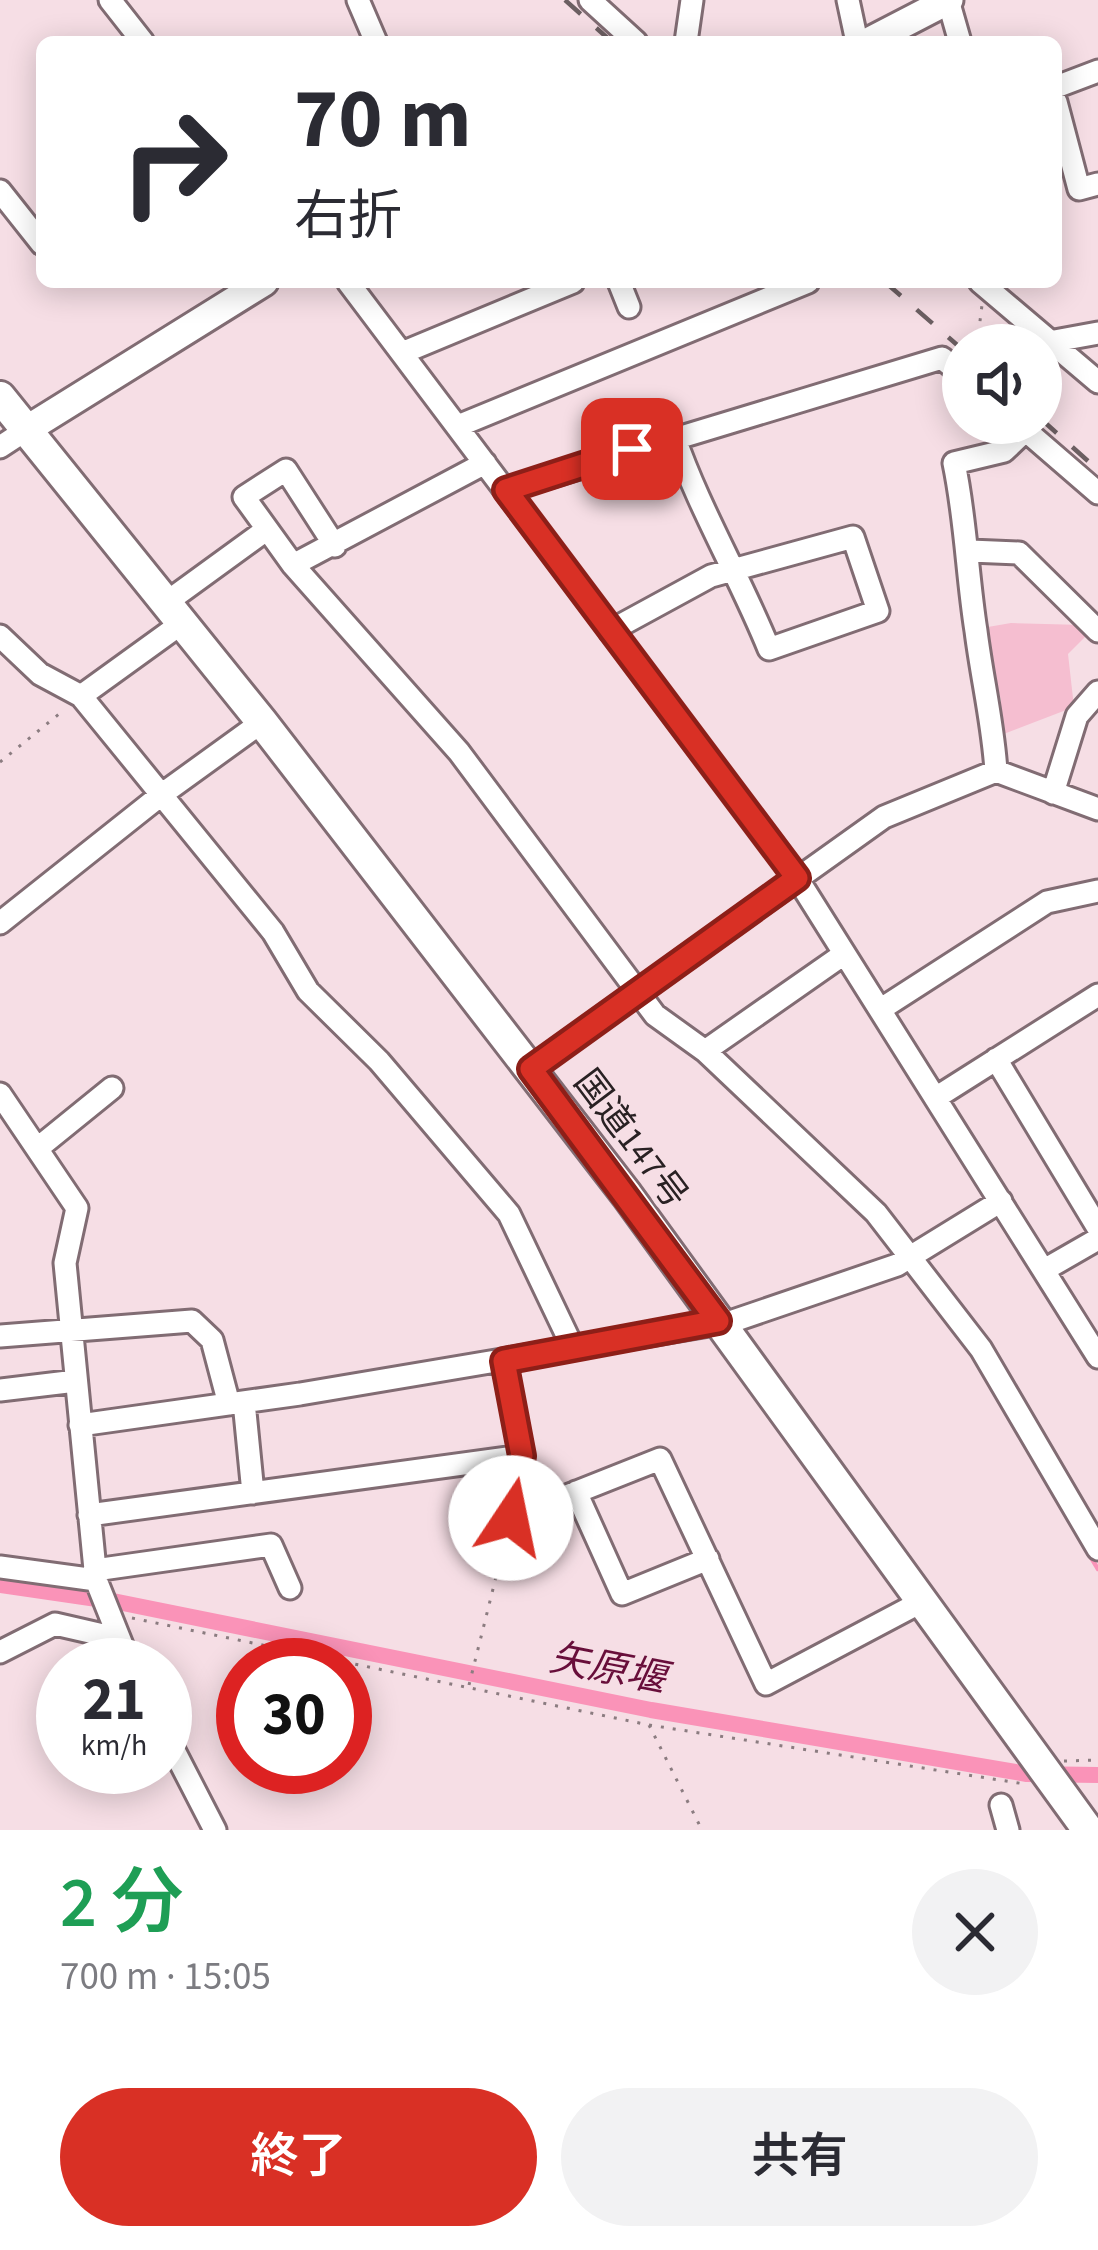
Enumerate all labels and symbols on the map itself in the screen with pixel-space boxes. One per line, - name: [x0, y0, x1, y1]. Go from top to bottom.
- pin: [581, 398, 683, 500]
- street label: 国道147号: [562, 1059, 700, 1219]
- position arrow: [448, 1455, 574, 1581]
- water label: 矢原堰: [545, 1630, 676, 1709]
- speed limit sign: 30: [216, 1638, 372, 1794]

